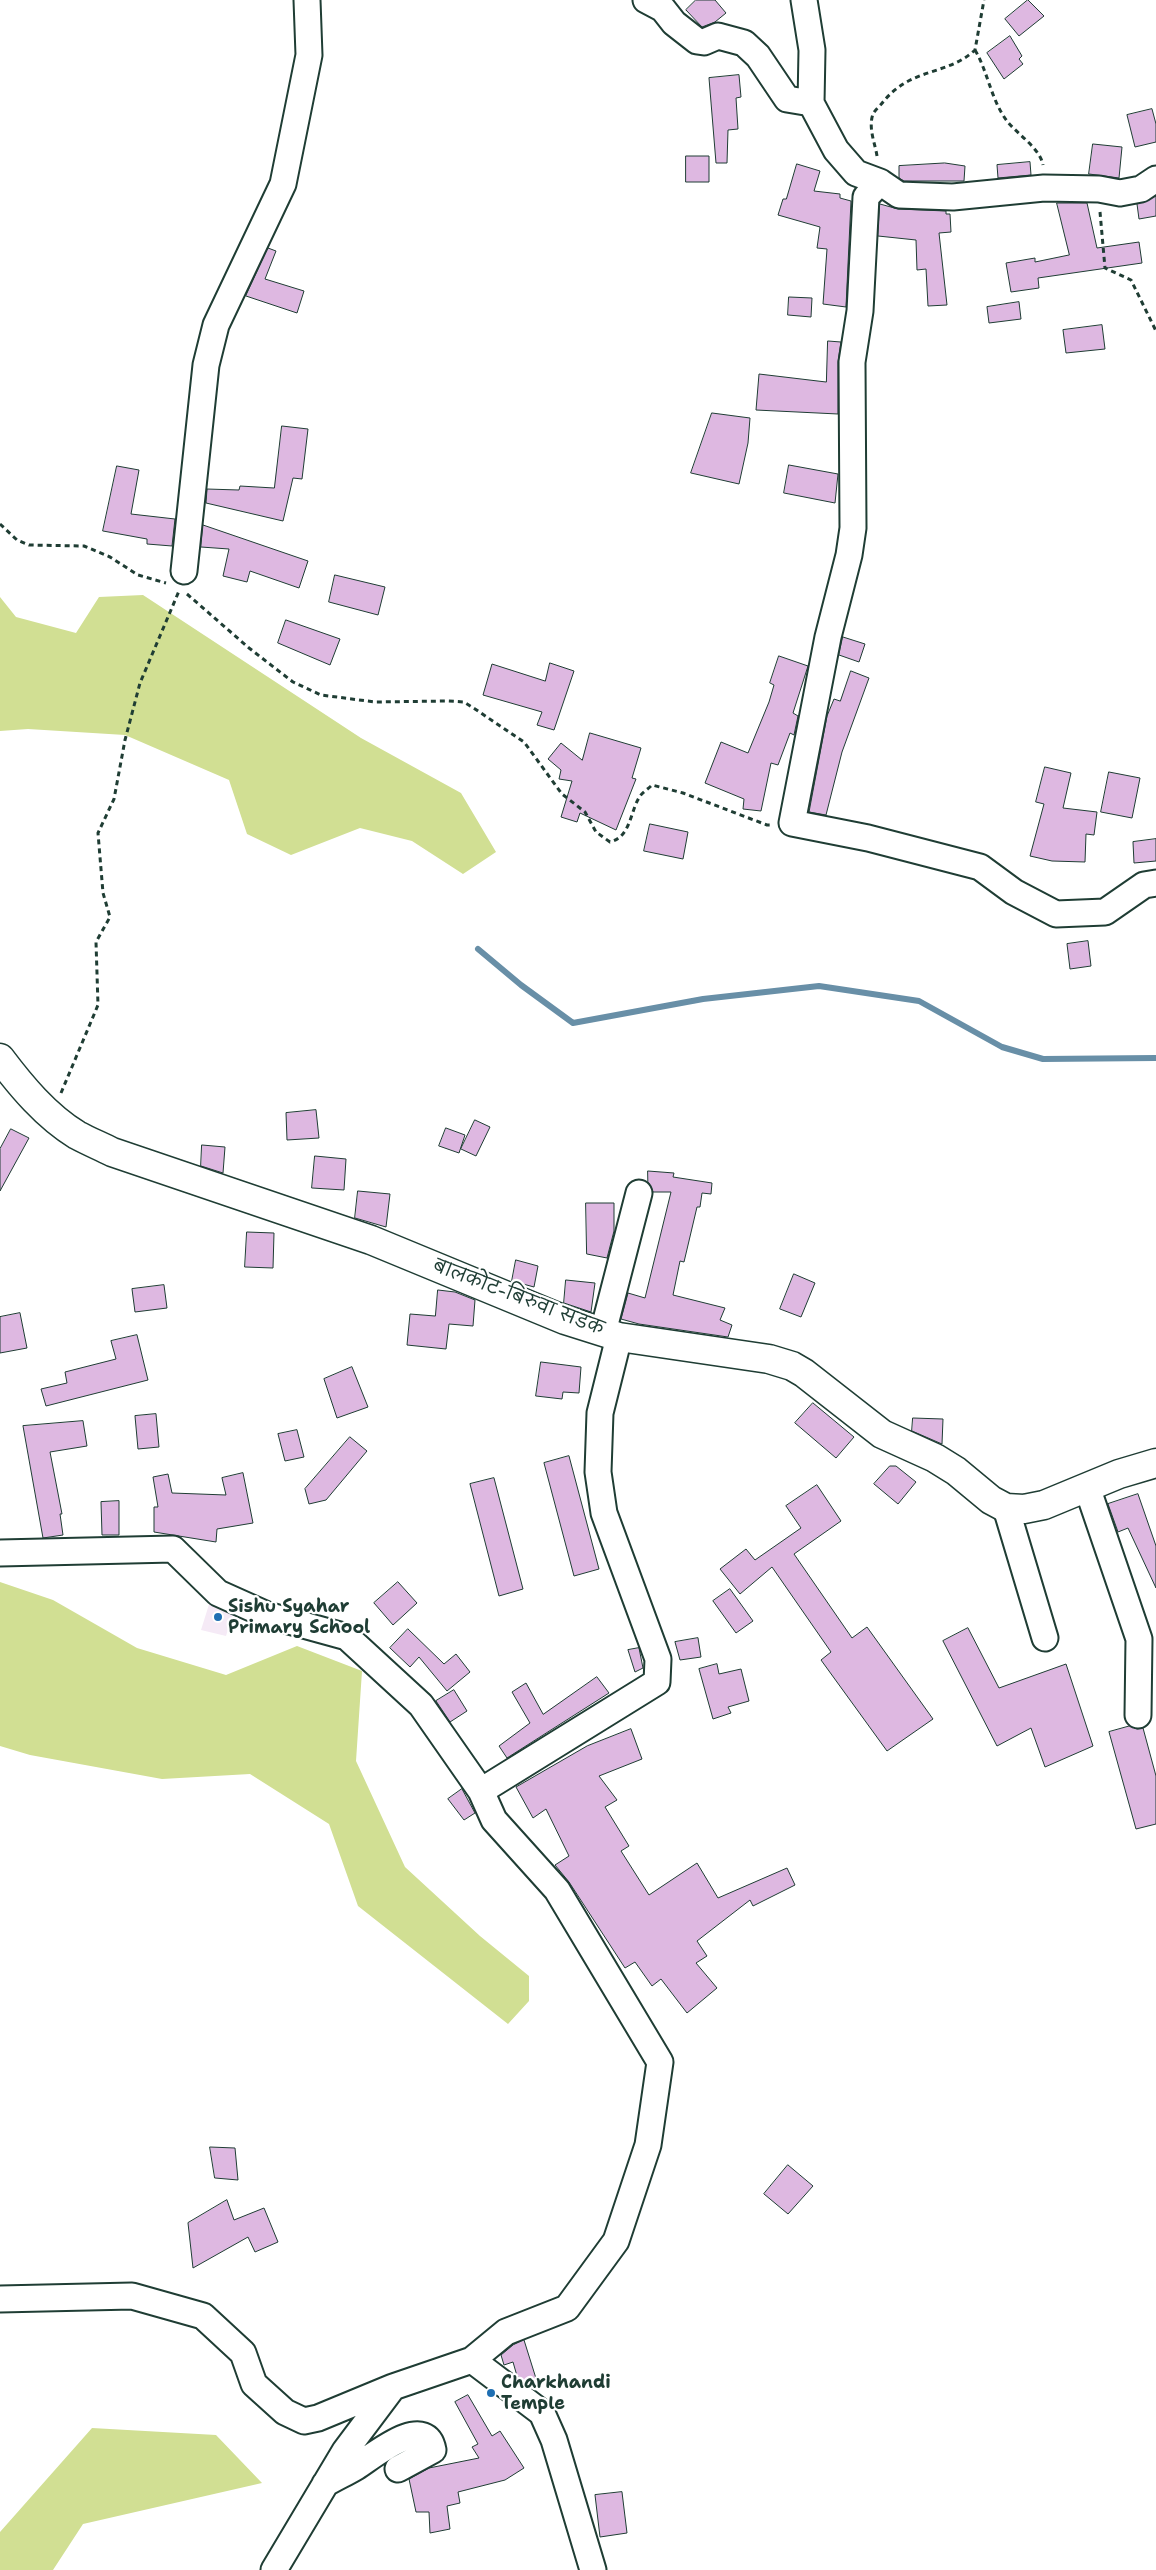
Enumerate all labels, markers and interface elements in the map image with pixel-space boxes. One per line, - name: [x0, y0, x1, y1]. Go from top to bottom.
- street label: बालकोट-बिरुवा सडक: [429, 1255, 607, 1341]
- place label: Sishu Syahar Primary School: [228, 1596, 370, 1638]
- marker: Sishu Syahar Primary School: [212, 1611, 224, 1623]
- place label: Charkhandi Temple: [501, 2372, 611, 2414]
- marker: Charkhandi Temple: [485, 2387, 497, 2399]

